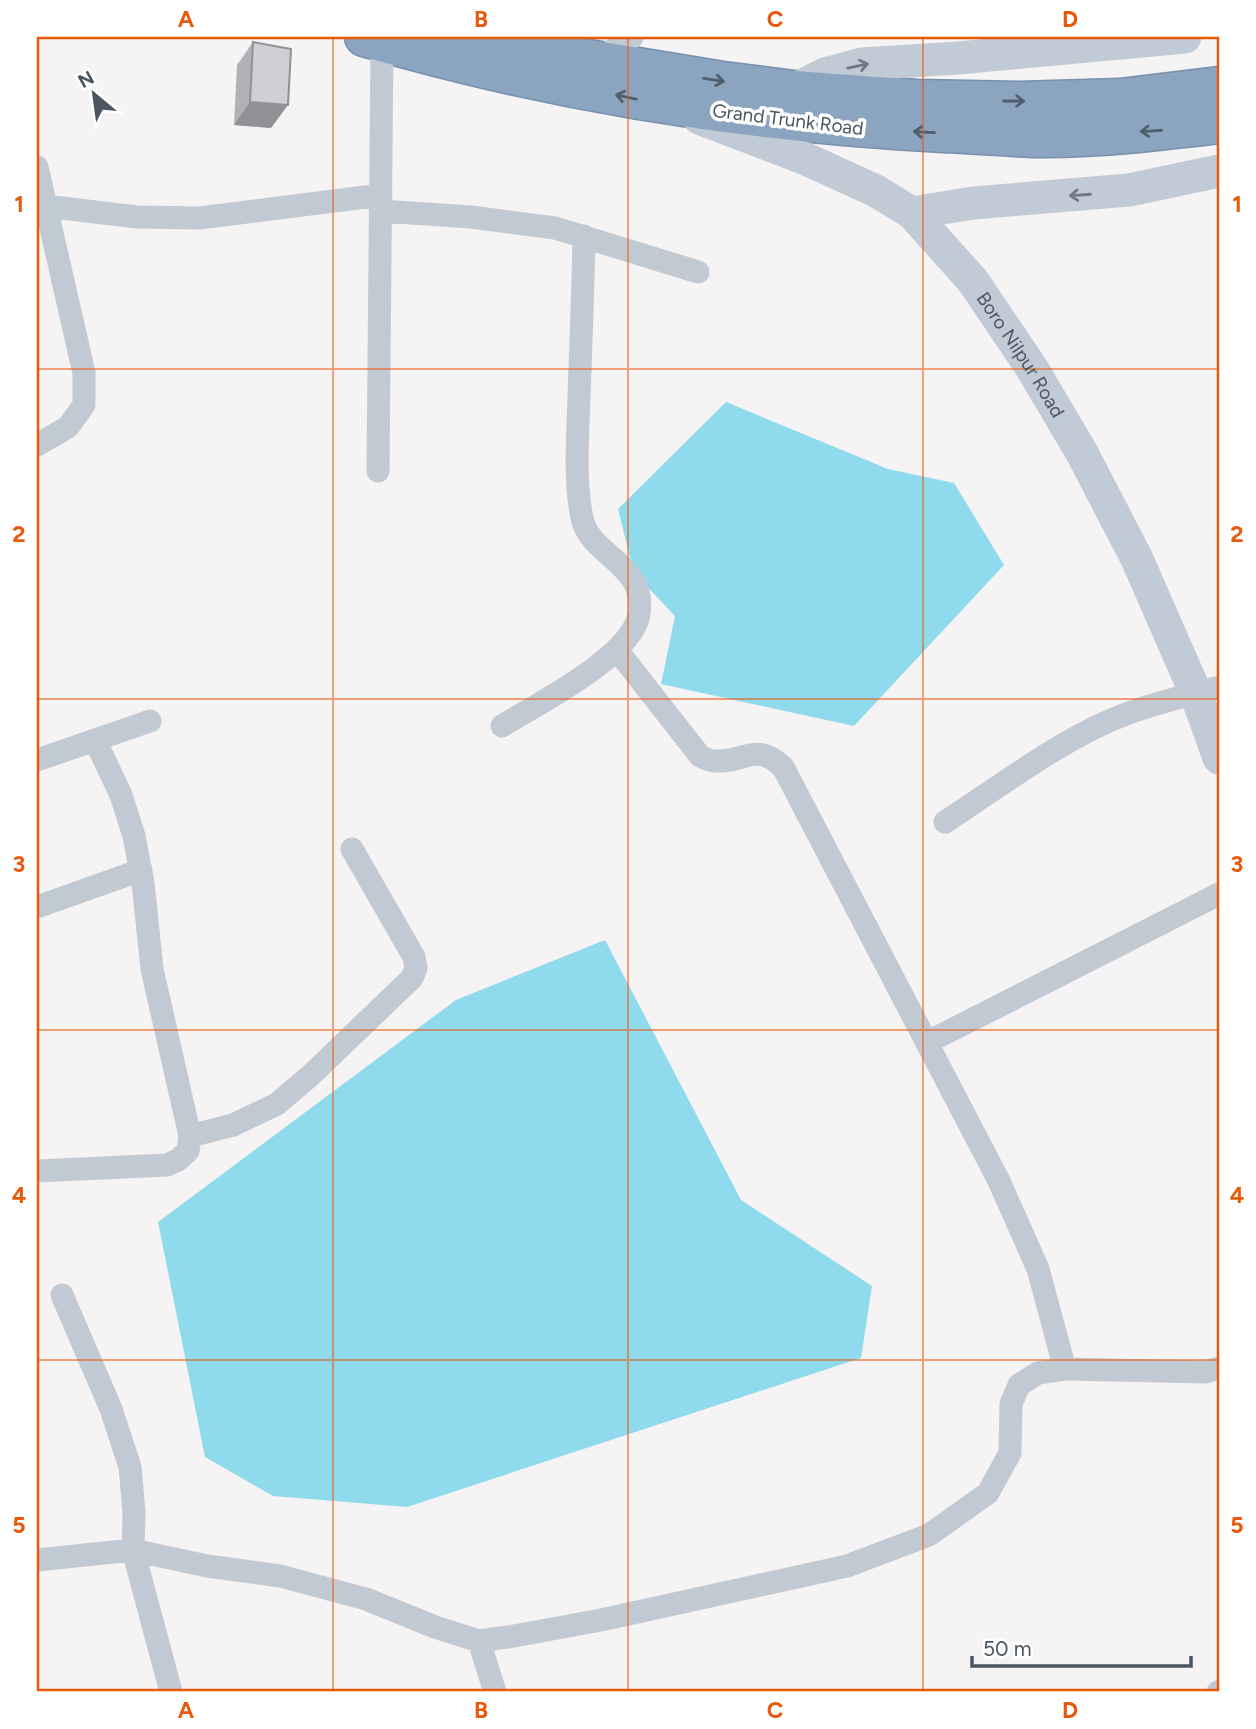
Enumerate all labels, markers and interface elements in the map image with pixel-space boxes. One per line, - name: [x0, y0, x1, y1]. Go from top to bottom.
- text: A: [178, 5, 195, 33]
- text: B: [474, 5, 488, 33]
- text: C: [767, 5, 784, 33]
- text: D: [1062, 5, 1078, 33]
- one-way arrow: [846, 58, 869, 72]
- north arrow: [60, 60, 130, 130]
- text: N: [74, 66, 98, 93]
- one-way arrow: [702, 74, 725, 87]
- one-way arrow: [615, 89, 638, 103]
- one-way arrow: [1003, 94, 1026, 108]
- street label: Grand Trunk Road: [711, 99, 865, 140]
- one-way arrow: [913, 125, 936, 138]
- one-way arrow: [1141, 125, 1163, 138]
- one-way arrow: [1069, 189, 1091, 202]
- text: 1: [14, 190, 24, 218]
- text: 1: [1232, 190, 1242, 218]
- street label: Boro Nilpur Road: [972, 288, 1069, 422]
- text: 2: [12, 520, 26, 548]
- text: 2: [1230, 520, 1244, 548]
- text: 3: [13, 850, 25, 878]
- text: 3: [1231, 850, 1243, 878]
- text: 4: [12, 1181, 26, 1209]
- text: 4: [1230, 1181, 1244, 1209]
- text: 5: [12, 1511, 26, 1539]
- text: 5: [1230, 1511, 1244, 1539]
- scale bar: [972, 1624, 1191, 1668]
- text: 50 m: [983, 1636, 1032, 1661]
- text: A: [178, 1696, 195, 1724]
- text: B: [474, 1696, 488, 1724]
- text: C: [767, 1696, 784, 1724]
- text: D: [1062, 1696, 1078, 1724]

